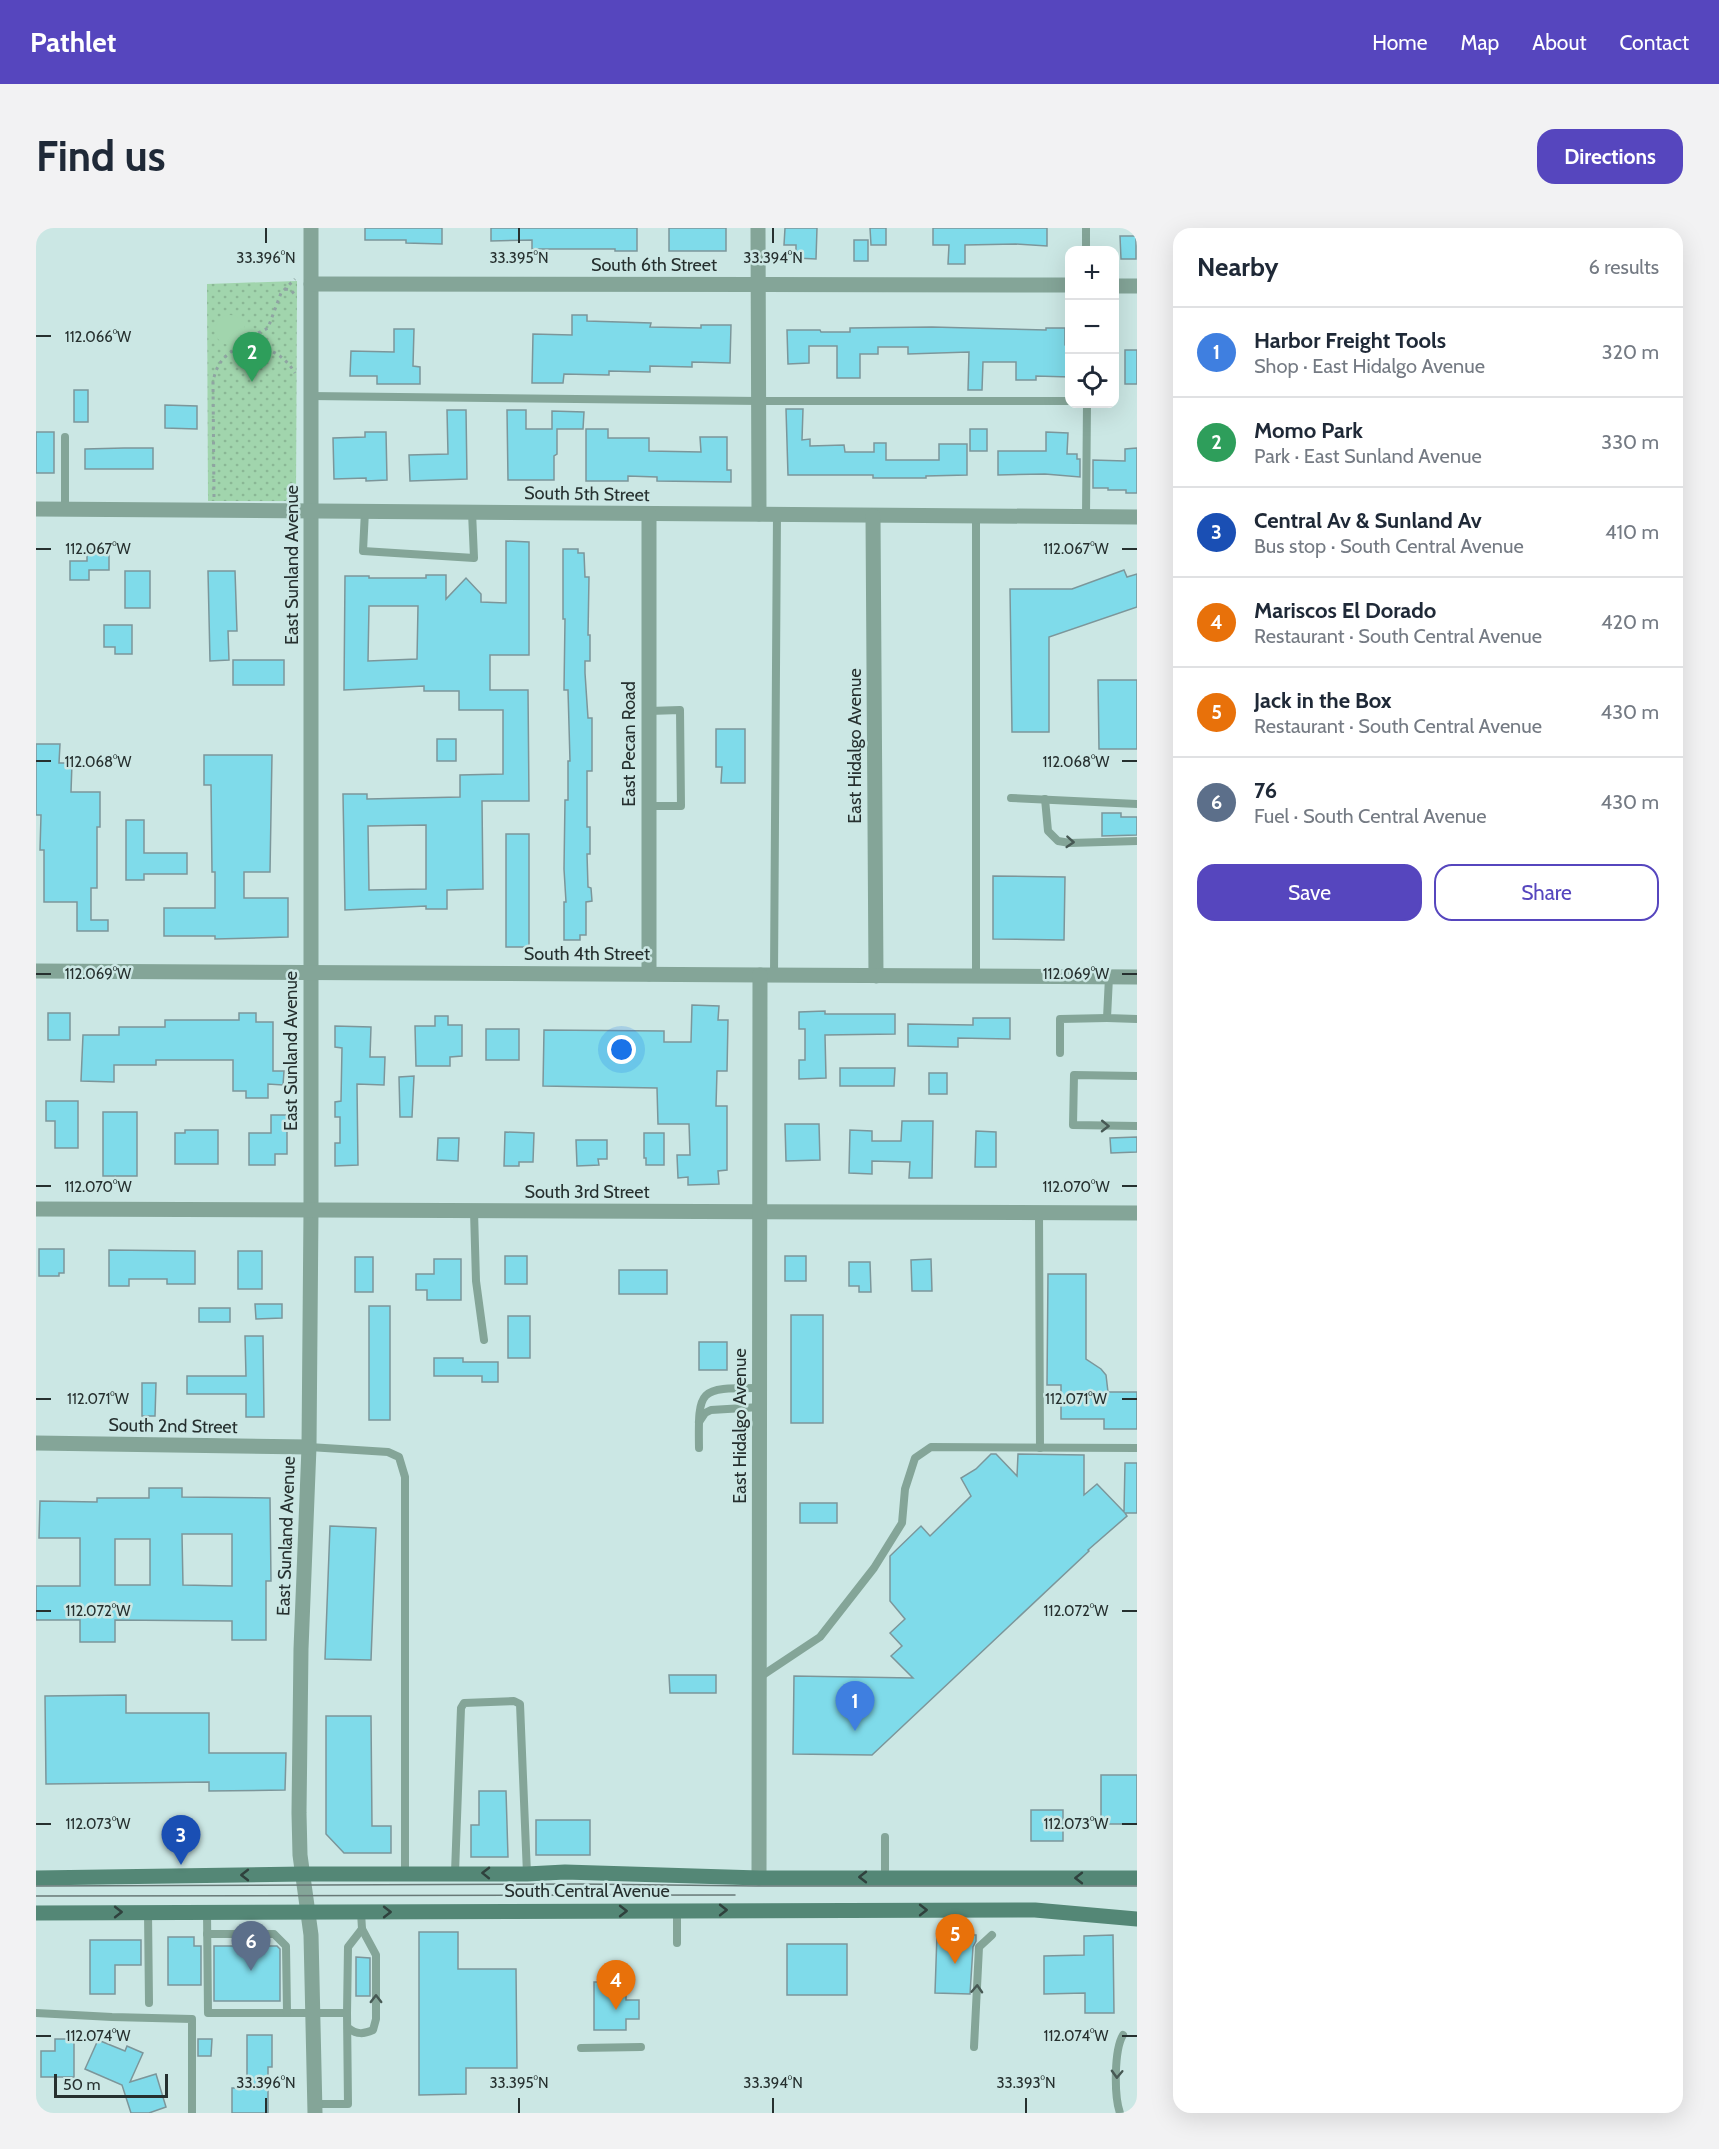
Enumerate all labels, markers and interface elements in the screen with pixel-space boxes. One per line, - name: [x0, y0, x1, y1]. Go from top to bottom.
- text: Pathlet: [30, 25, 116, 59]
- text: Home: [1372, 30, 1428, 55]
- text: Map: [1461, 30, 1499, 55]
- text: About: [1532, 30, 1586, 55]
- text: Contact: [1619, 30, 1689, 55]
- button: Directions: [1537, 129, 1683, 184]
- text: Find us: [36, 130, 165, 182]
- map controls: [1065, 246, 1119, 408]
- button: +: [1065, 246, 1119, 300]
- text: 33.396°N: [236, 249, 296, 267]
- text: 33.395°N: [489, 249, 549, 267]
- text: 33.394°N: [743, 249, 803, 267]
- text: Nearby: [1197, 251, 1278, 283]
- street label: South 6th Street: [591, 254, 717, 276]
- text: 6 results: [1588, 255, 1659, 279]
- button: −: [1065, 300, 1119, 354]
- text: Harbor Freight Tools: [1254, 327, 1446, 354]
- text: 112.066°W: [65, 328, 132, 346]
- pin: 2: [232, 332, 272, 382]
- text: 1: [1213, 340, 1220, 364]
- text: 320 m: [1602, 340, 1659, 364]
- button: locate: [1065, 354, 1119, 408]
- text: Shop · East Hidalgo Avenue: [1254, 354, 1485, 378]
- text: Momo Park: [1254, 417, 1363, 444]
- text: 2: [1211, 430, 1222, 454]
- text: 330 m: [1601, 430, 1659, 454]
- text: Park · East Sunland Avenue: [1254, 444, 1482, 468]
- street label: South 5th Street: [524, 482, 650, 506]
- street label: East Sunland Avenue: [281, 485, 303, 645]
- text: Central Av & Sunland Av: [1254, 507, 1482, 534]
- text: 3: [1211, 520, 1222, 544]
- text: 410 m: [1605, 520, 1659, 544]
- text: Bus stop · South Central Avenue: [1254, 534, 1524, 558]
- text: 112.067°W: [65, 540, 132, 558]
- text: 112.067°W: [1043, 540, 1110, 558]
- text: Mariscos El Dorado: [1254, 597, 1436, 624]
- text: 4: [1210, 610, 1223, 634]
- text: 420 m: [1601, 610, 1659, 634]
- text: Restaurant · South Central Avenue: [1254, 624, 1542, 648]
- street label: East Hidalgo Avenue: [844, 668, 866, 824]
- street label: East Pecan Road: [618, 681, 640, 807]
- text: Jack in the Box: [1254, 687, 1392, 714]
- text: 5: [1211, 700, 1222, 724]
- text: 430 m: [1601, 700, 1659, 724]
- text: Restaurant · South Central Avenue: [1254, 714, 1542, 738]
- text: 112.068°W: [64, 753, 132, 771]
- text: 112.068°W: [1042, 753, 1110, 771]
- text: 76: [1254, 777, 1277, 804]
- text: 6: [1211, 790, 1222, 814]
- text: 430 m: [1601, 790, 1659, 814]
- text: Fuel · South Central Avenue: [1254, 804, 1487, 828]
- one-way arrow: [1066, 835, 1075, 848]
- button: Save: [1197, 864, 1422, 921]
- button: Share: [1434, 864, 1659, 921]
- street label: South 4th Street: [524, 943, 650, 965]
- text: 112.069°W: [65, 965, 132, 983]
- text: 112.069°W: [1043, 965, 1110, 983]
- street label: East Sunland Avenue: [280, 971, 302, 1131]
- your location: [607, 1035, 636, 1064]
- one-way arrow: [1100, 1119, 1109, 1132]
- text: 112.070°W: [64, 1178, 132, 1196]
- text: 112.070°W: [1042, 1178, 1110, 1196]
- street label: South 3rd Street: [524, 1181, 650, 1203]
- street label: East Hidalgo Avenue: [729, 1348, 751, 1504]
- text: 112.071°W: [67, 1390, 130, 1408]
- text: 112.071°W: [1045, 1390, 1108, 1408]
- street label: South 2nd Street: [108, 1414, 238, 1438]
- street label: East Sunland Avenue: [272, 1456, 300, 1616]
- text: 112.072°W: [66, 1602, 131, 1620]
- text: 112.072°W: [1044, 1602, 1109, 1620]
- pin: 1: [836, 1682, 874, 1731]
- text: 112.073°W: [65, 1815, 131, 1833]
- text: 112.073°W: [1043, 1815, 1109, 1833]
- pin: 3: [162, 1816, 200, 1865]
- one-way arrow: [481, 1867, 490, 1880]
- one-way arrow: [240, 1869, 249, 1881]
- one-way arrow: [858, 1871, 867, 1883]
- one-way arrow: [1074, 1872, 1083, 1884]
- street label: South Central Avenue: [504, 1880, 670, 1902]
- one-way arrow: [718, 1904, 727, 1916]
- one-way arrow: [918, 1904, 927, 1916]
- one-way arrow: [619, 1905, 628, 1917]
- one-way arrow: [113, 1906, 122, 1918]
- one-way arrow: [383, 1906, 392, 1918]
- pin: 5: [936, 1914, 974, 1964]
- pin: 6: [232, 1922, 270, 1971]
- pin: 4: [596, 1960, 636, 2010]
- one-way arrow: [970, 1984, 983, 1993]
- one-way arrow: [370, 1995, 382, 2004]
- text: 112.074°W: [66, 2027, 131, 2045]
- text: 112.074°W: [1044, 2027, 1109, 2045]
- one-way arrow: [1111, 2069, 1124, 2078]
- scale bar: [54, 2071, 168, 2098]
- text: 33.396°N: [236, 2074, 296, 2092]
- text: 33.395°N: [489, 2074, 549, 2092]
- text: 33.394°N: [743, 2074, 803, 2092]
- text: 33.393°N: [996, 2074, 1056, 2092]
- text: 50 m: [63, 2075, 100, 2094]

